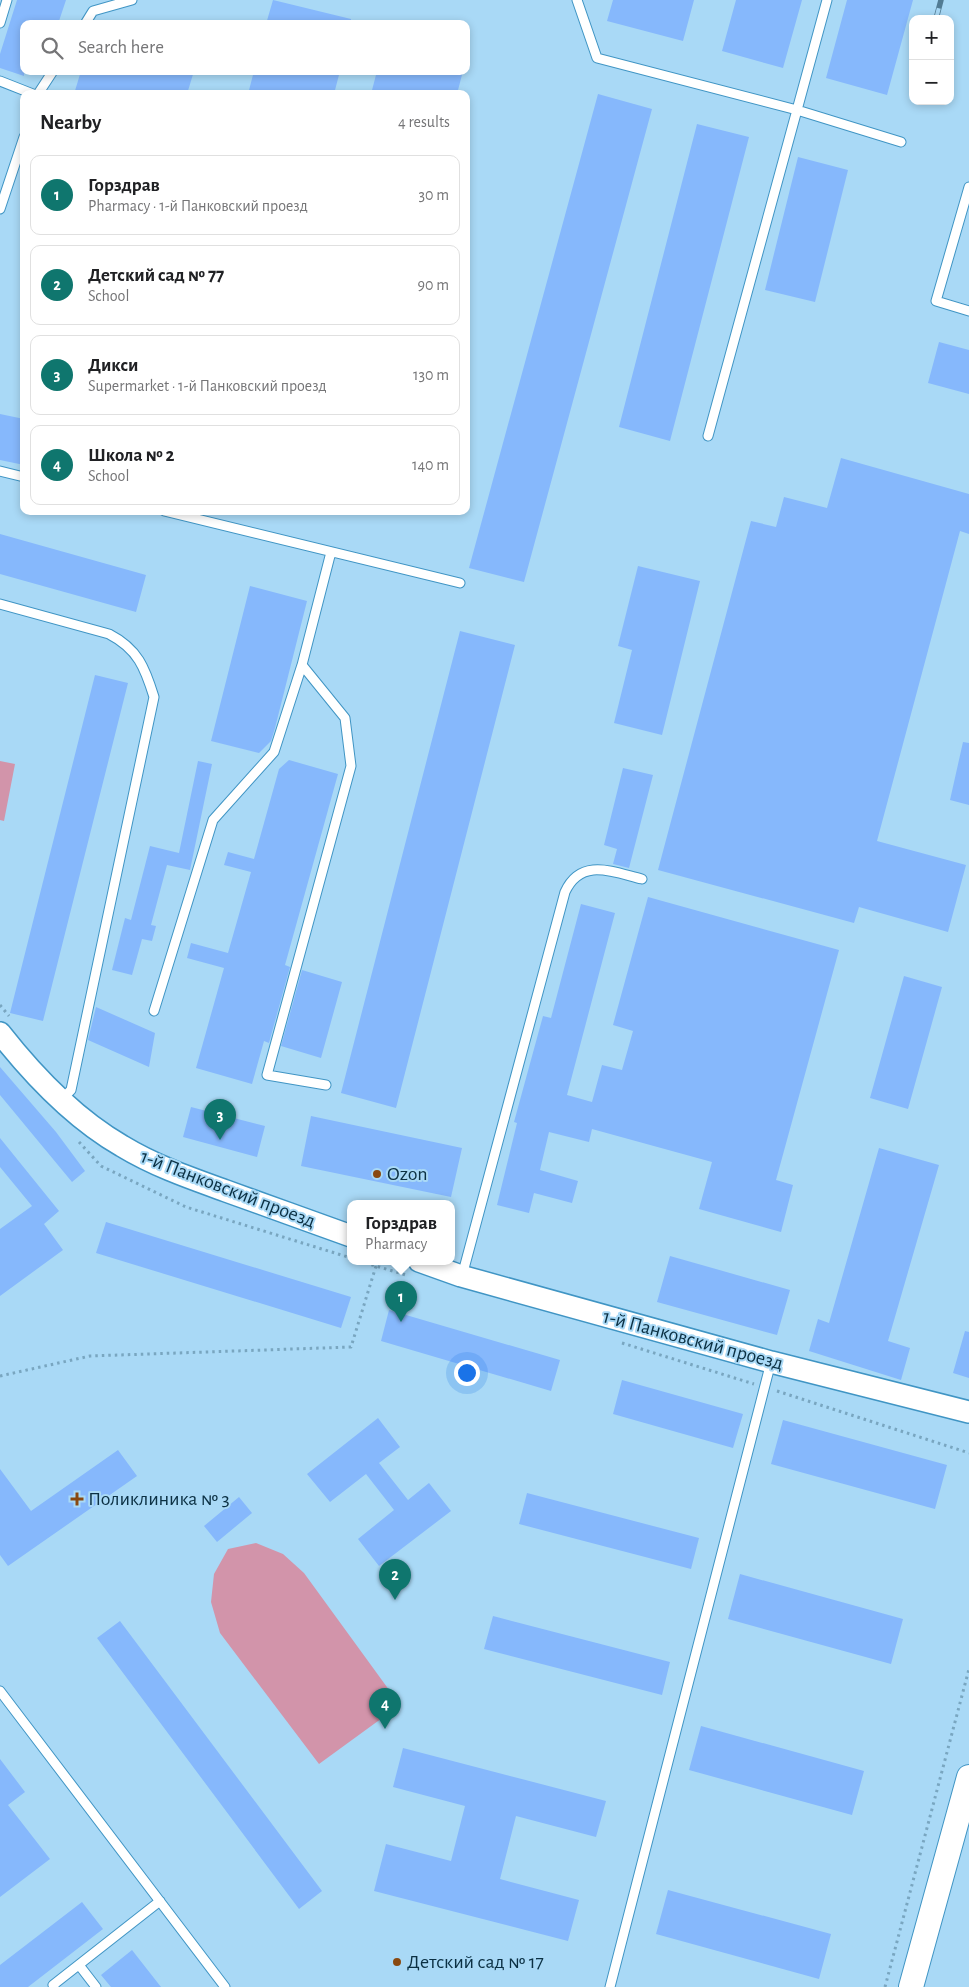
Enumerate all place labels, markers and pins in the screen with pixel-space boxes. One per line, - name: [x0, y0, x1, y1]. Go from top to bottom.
- pin: 3: [204, 1099, 236, 1140]
- place label: Ozon: [387, 1164, 428, 1184]
- marker: Ozon: [371, 1168, 383, 1180]
- pin: 1: [385, 1281, 417, 1322]
- place label: Поликлиника № 3: [88, 1489, 230, 1509]
- marker: Поликлиника № 3: [70, 1492, 84, 1506]
- pin: 2: [379, 1559, 411, 1600]
- pin: 4: [369, 1688, 401, 1729]
- place label: Детский сад № 17: [407, 1952, 544, 1972]
- marker: Детский сад № 17: [391, 1956, 403, 1968]

